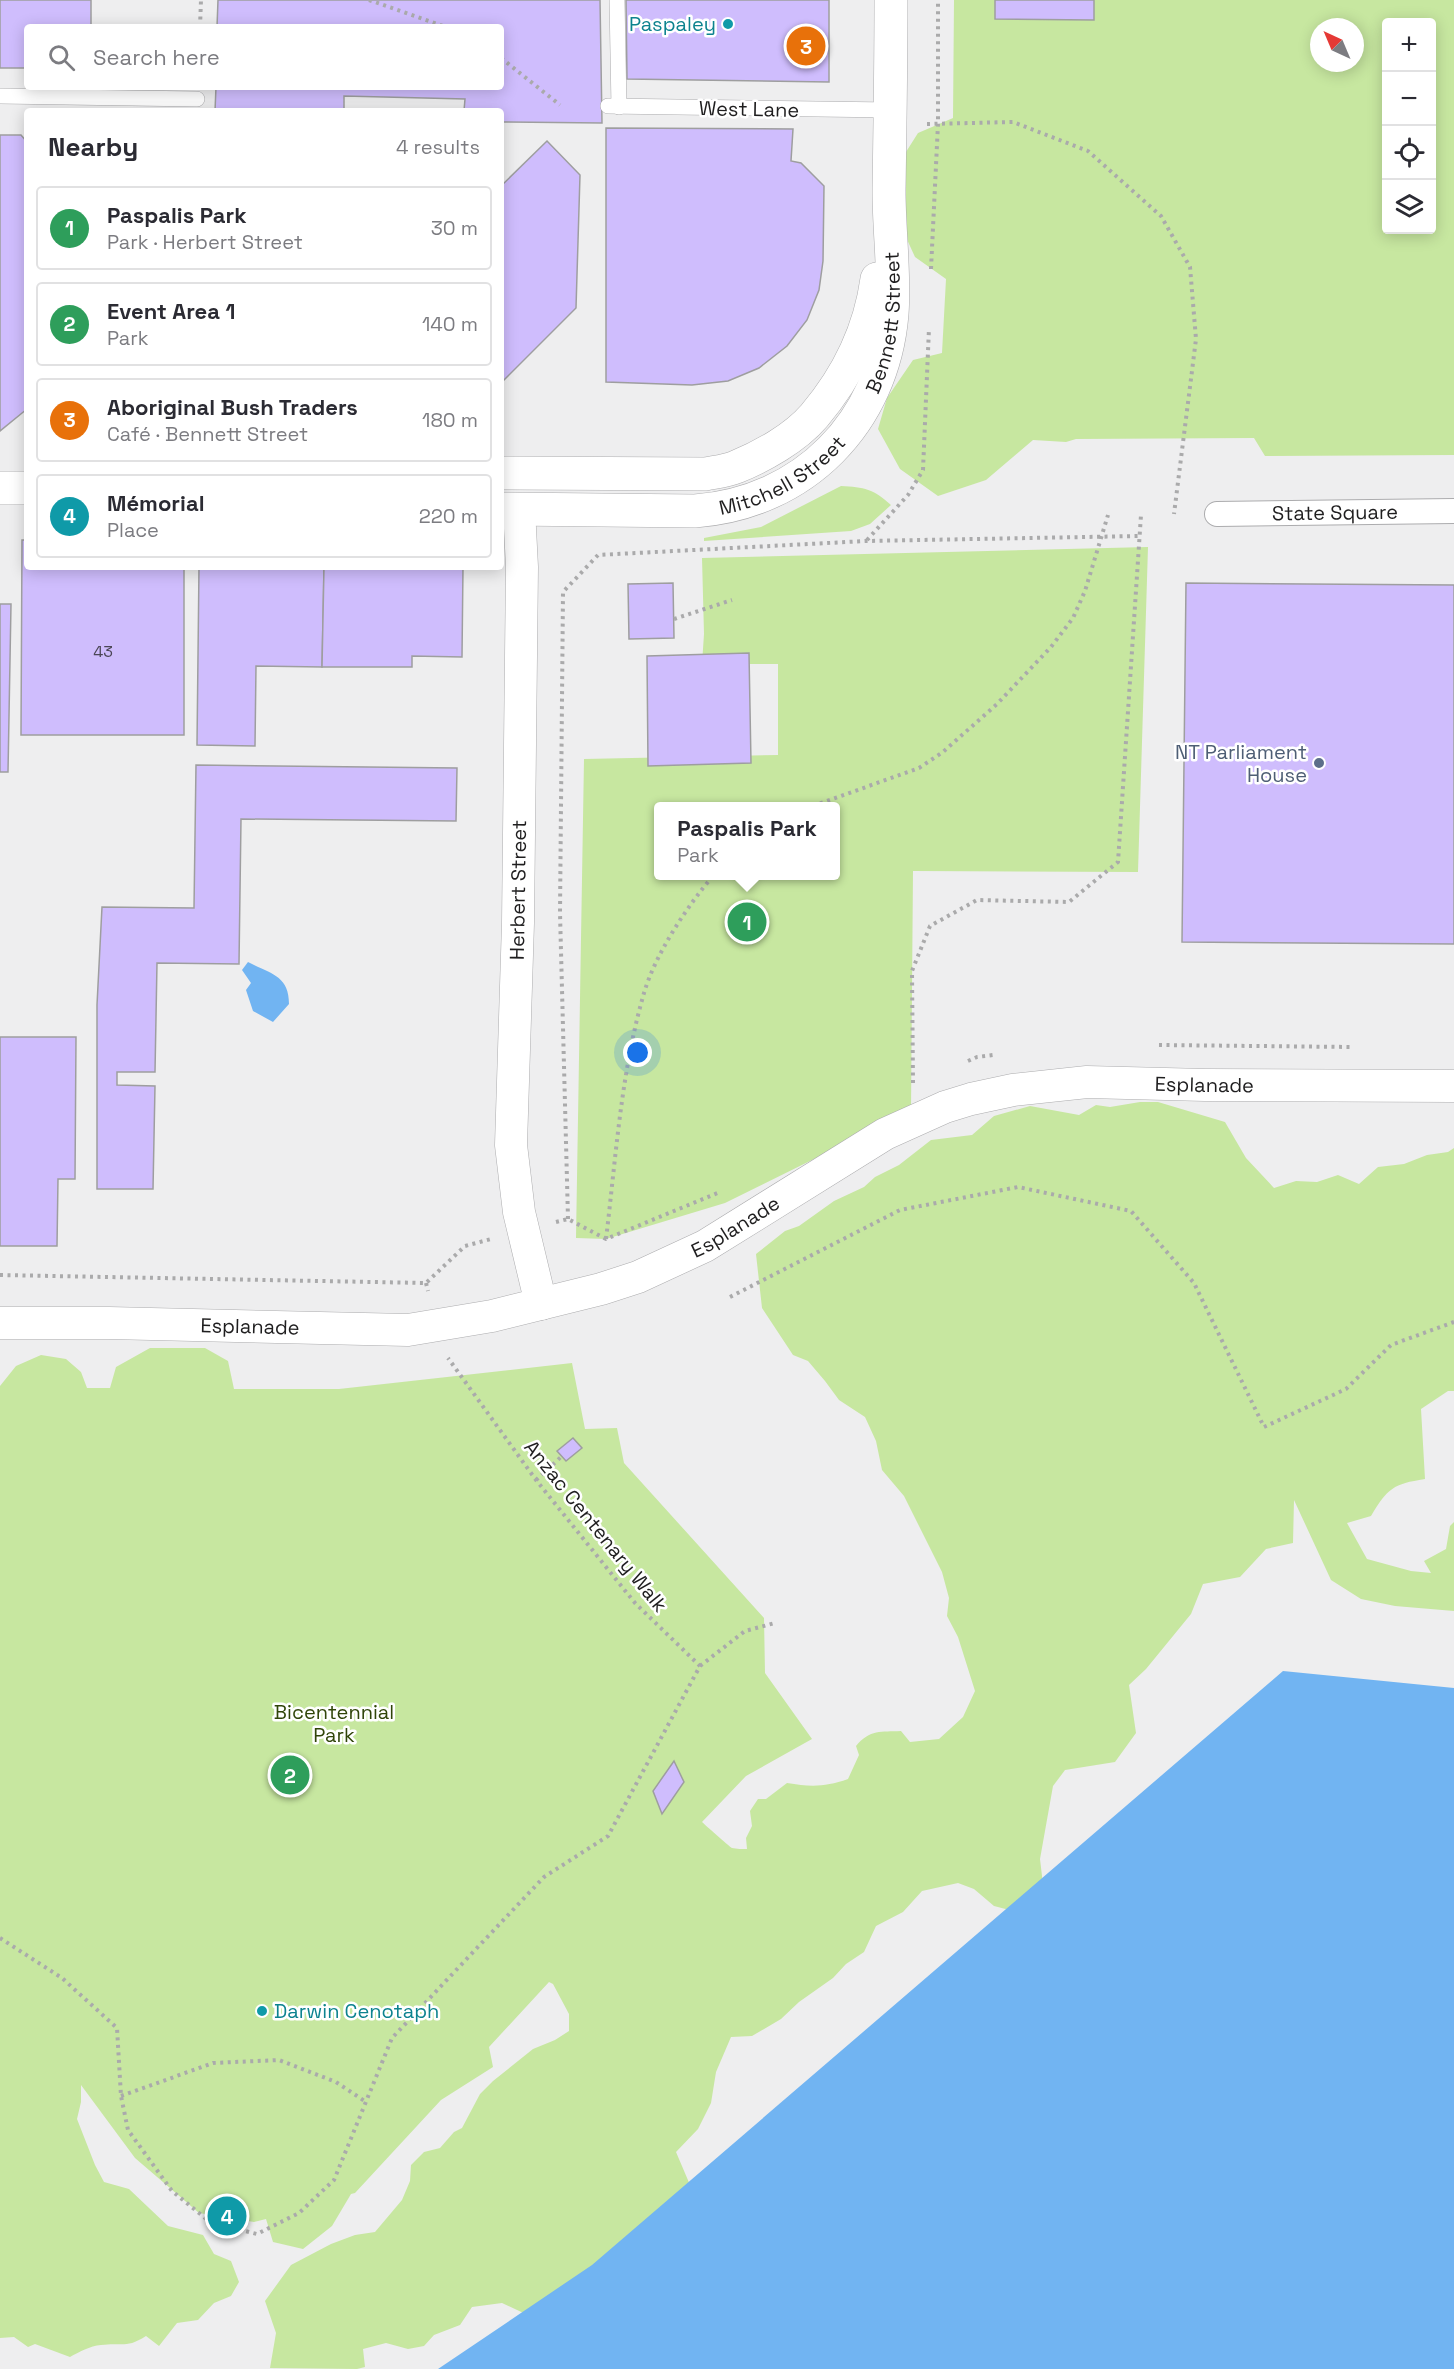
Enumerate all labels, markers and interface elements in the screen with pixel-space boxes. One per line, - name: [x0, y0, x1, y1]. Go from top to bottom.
- place label: Paspaley: [629, 11, 716, 37]
- marker: Paspaley: [721, 17, 735, 31]
- north arrow: [1310, 18, 1364, 72]
- map controls: [1382, 18, 1436, 234]
- button: +: [1382, 18, 1436, 72]
- search box: [24, 24, 504, 90]
- pin: 3: [786, 24, 826, 68]
- icon: search: [45, 41, 78, 74]
- text: Search here: [93, 43, 220, 71]
- button: −: [1382, 72, 1436, 126]
- street label: West Lane: [699, 95, 799, 123]
- button: locate: [1382, 126, 1436, 180]
- text: Nearby: [48, 130, 138, 164]
- text: 4 results: [396, 134, 480, 160]
- button: layers: [1382, 180, 1436, 234]
- text: Paspalis Park: [107, 201, 247, 229]
- text: 1: [65, 215, 74, 241]
- text: 30 m: [431, 215, 478, 241]
- text: Park · Herbert Street: [107, 229, 303, 255]
- street label: Bennett Street: [860, 251, 906, 397]
- text: Event Area 1: [107, 297, 235, 325]
- text: 2: [64, 311, 75, 337]
- text: 140 m: [422, 311, 478, 337]
- text: Park: [107, 325, 149, 351]
- text: Aboriginal Bush Traders: [107, 393, 358, 421]
- text: 3: [63, 407, 76, 433]
- text: 180 m: [422, 407, 478, 433]
- text: Café · Bennett Street: [107, 421, 308, 447]
- street label: Mitchell Street: [716, 430, 851, 521]
- text: Mémorial: [107, 489, 204, 517]
- street label: State Square: [1272, 499, 1398, 526]
- text: 4: [63, 503, 76, 529]
- text: 220 m: [419, 503, 478, 529]
- text: Place: [107, 517, 159, 543]
- house number: 43: [93, 641, 113, 662]
- place label: NT Parliament House: [1175, 739, 1307, 788]
- marker: NT Parliament House: [1312, 756, 1326, 770]
- popup: [654, 802, 840, 880]
- text: Paspalis Park: [677, 814, 817, 842]
- street label: Herbert Street: [504, 820, 532, 960]
- text: Park: [677, 842, 719, 868]
- pin: 1: [728, 900, 766, 944]
- your location: [623, 1038, 652, 1067]
- street label: Esplanade: [1154, 1071, 1254, 1098]
- street label: Esplanade: [687, 1190, 784, 1264]
- street label: Esplanade: [200, 1312, 300, 1340]
- street label: Anzac Centenary Walk: [519, 1435, 674, 1617]
- park label: Bicentennial Park: [274, 1699, 394, 1748]
- pin: 2: [270, 1752, 310, 1798]
- place label: Darwin Cenotaph: [274, 1998, 439, 2024]
- marker: Darwin Cenotaph: [255, 2004, 269, 2018]
- pin: 4: [208, 2194, 246, 2238]

